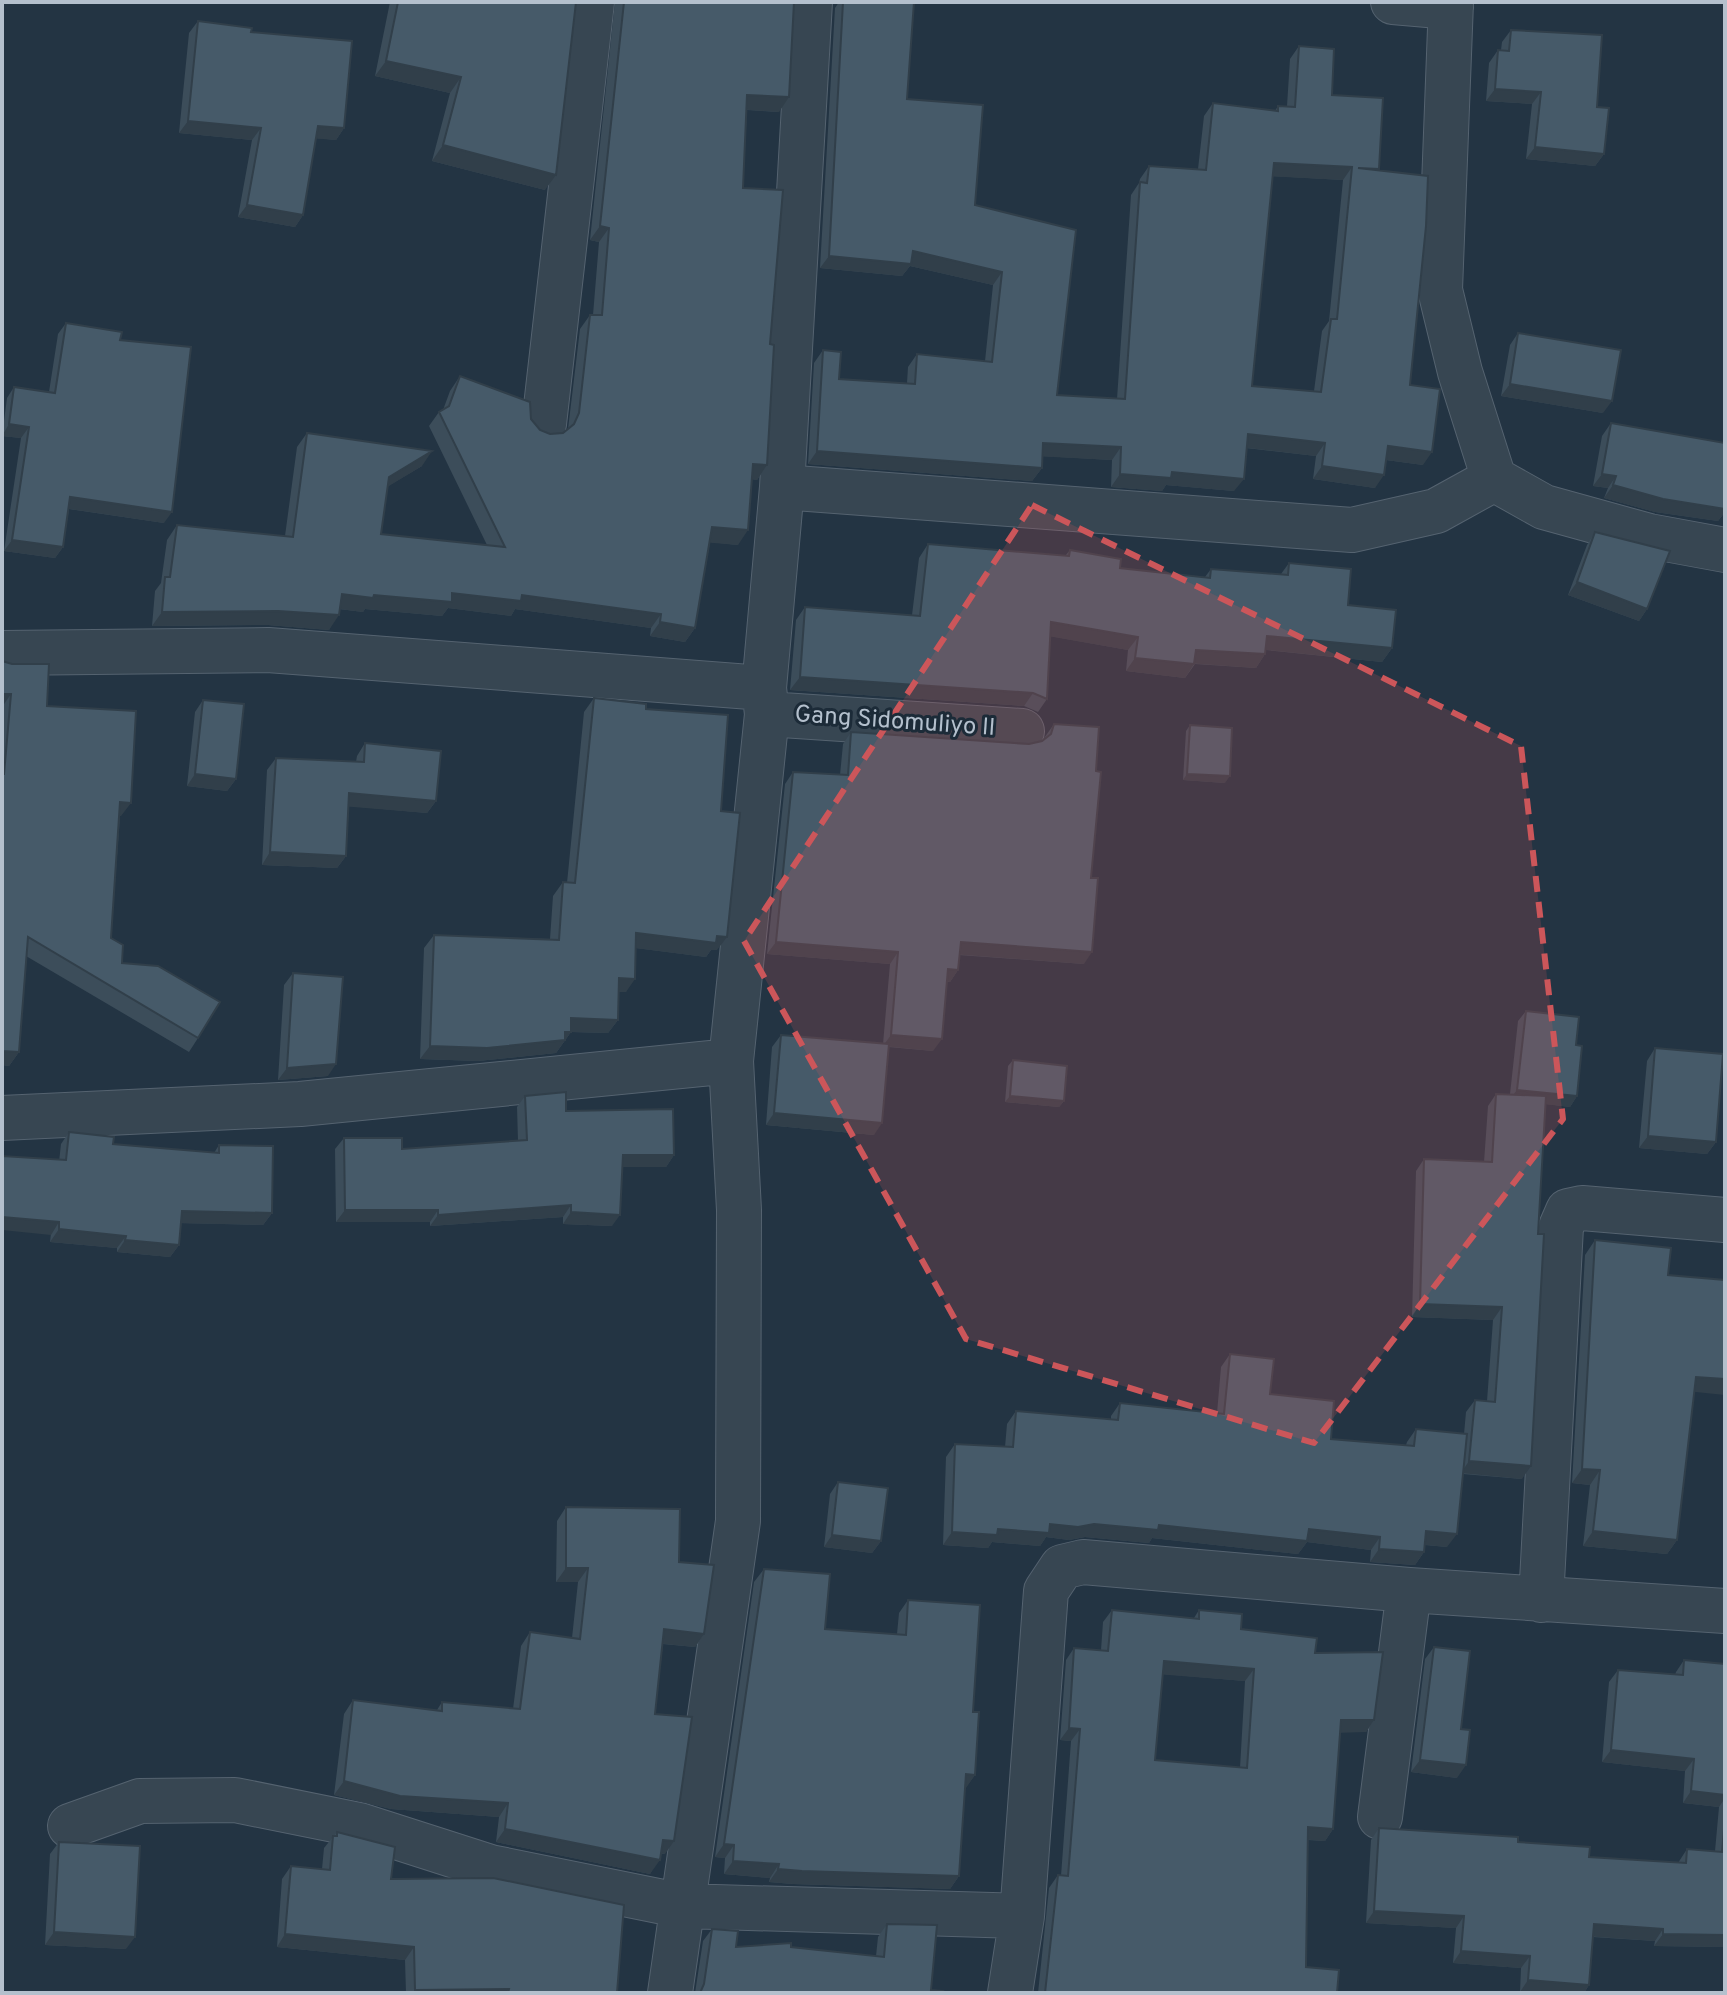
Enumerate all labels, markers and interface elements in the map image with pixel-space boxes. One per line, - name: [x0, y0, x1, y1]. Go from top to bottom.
- street label: Gang Sidomuliyo II: [794, 700, 996, 744]

